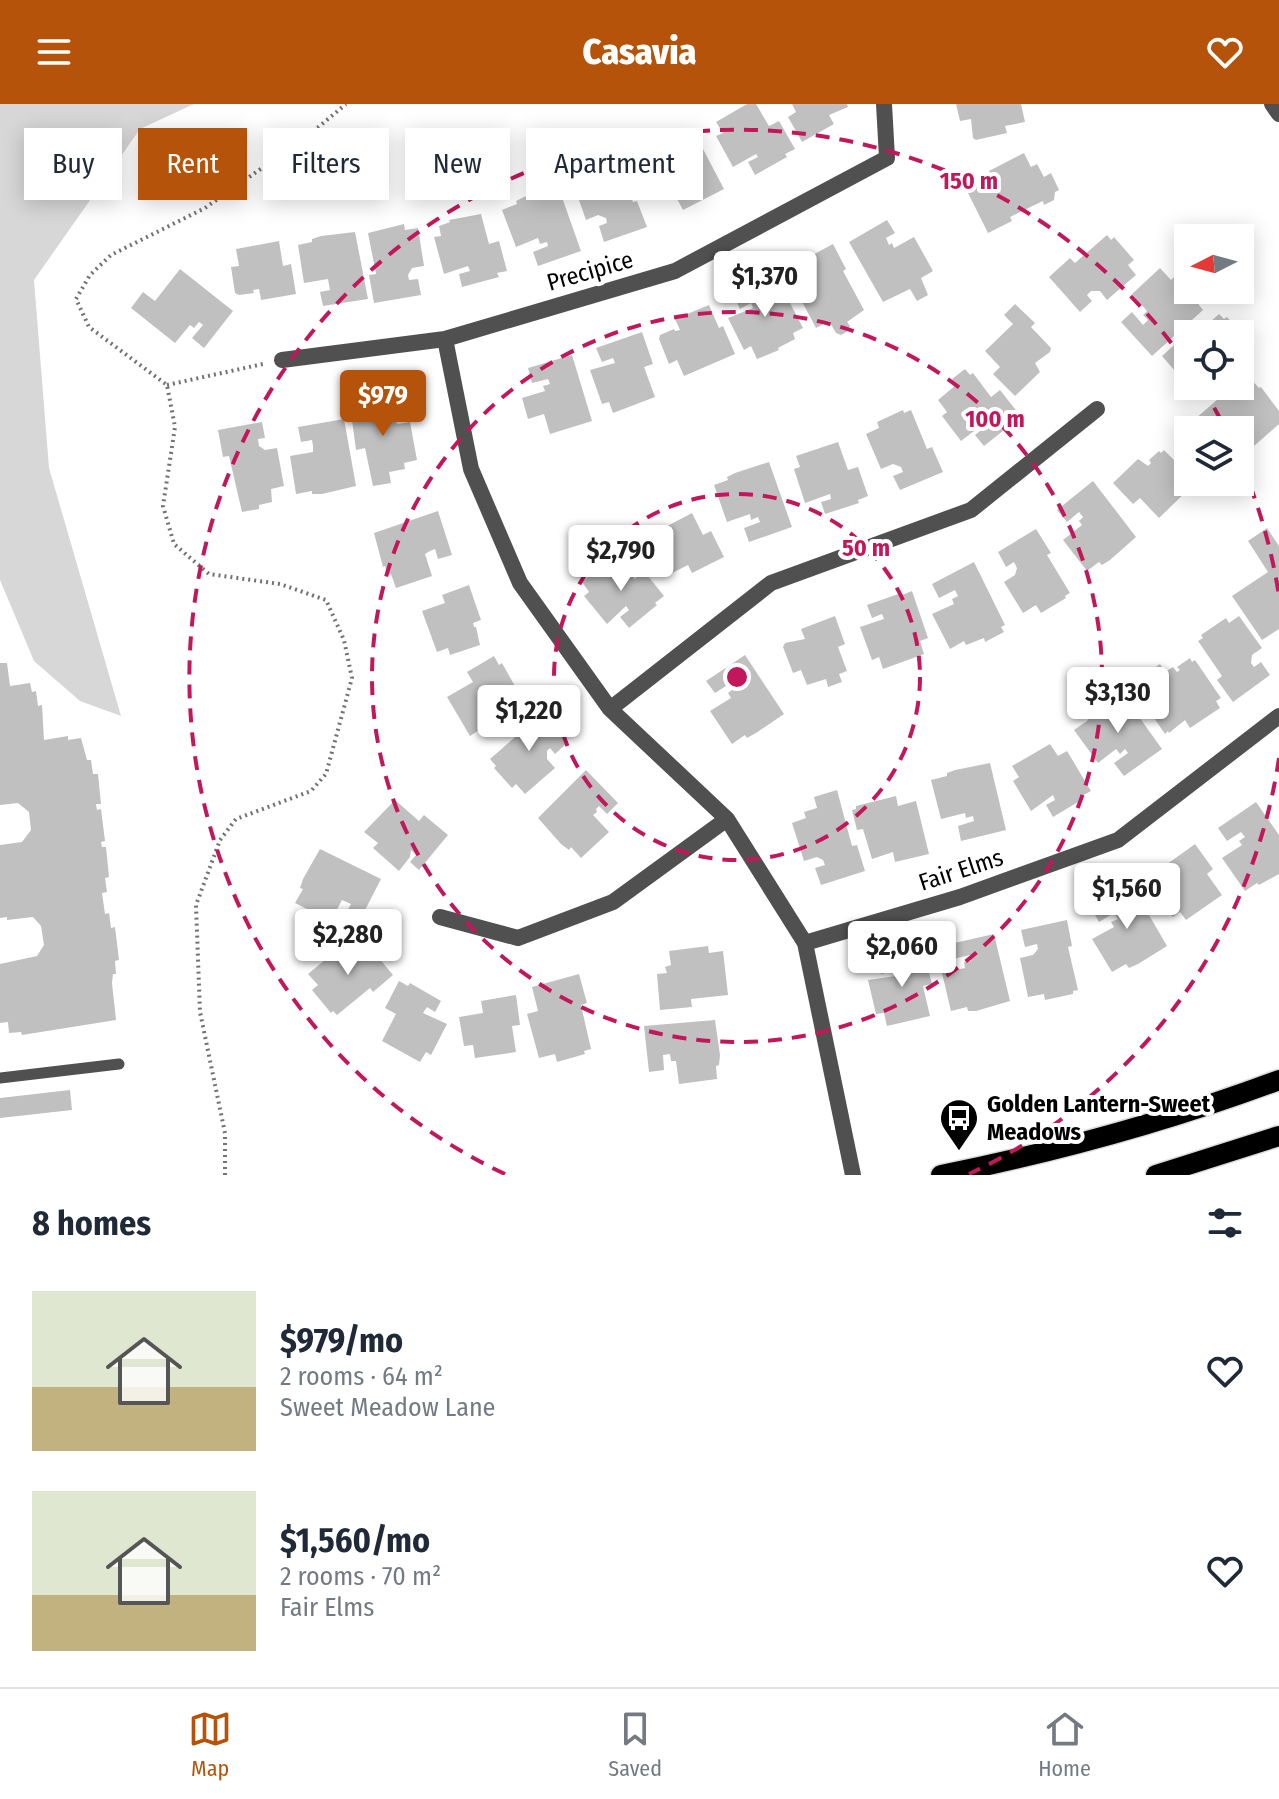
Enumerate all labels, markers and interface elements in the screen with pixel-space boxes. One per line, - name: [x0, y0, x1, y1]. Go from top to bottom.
- icon: menu: [32, 30, 76, 74]
- text: Casavia: [582, 30, 697, 74]
- icon: heart: [1203, 30, 1247, 74]
- chip: Buy: [24, 128, 122, 200]
- chip: Rent: [138, 128, 247, 200]
- chip: Filters: [263, 128, 389, 200]
- chip: New: [405, 128, 510, 200]
- chip: Apartment: [526, 128, 703, 200]
- text: 150 m: [940, 167, 998, 195]
- north arrow: [1174, 224, 1254, 304]
- map controls: [1174, 224, 1254, 496]
- street label: Precipice: [544, 245, 636, 297]
- pin: $1,370: [700, 251, 830, 319]
- text: $1,370: [732, 261, 798, 292]
- button: locate: [1174, 320, 1254, 400]
- pin: $979: [336, 370, 430, 438]
- text: $979: [358, 380, 408, 411]
- text: 100 m: [965, 405, 1025, 433]
- button: layers: [1174, 416, 1254, 496]
- pin: $2,790: [556, 525, 686, 593]
- text: 50 m: [842, 534, 890, 562]
- text: $2,790: [586, 535, 656, 566]
- centre of rings: [723, 663, 751, 691]
- pin: $3,130: [1053, 667, 1183, 735]
- text: $3,130: [1085, 677, 1151, 708]
- pin: $1,220: [464, 685, 594, 753]
- text: $1,220: [495, 695, 563, 726]
- street label: Fair Elms: [915, 843, 1007, 897]
- pin: $1,560: [1062, 863, 1192, 931]
- text: $1,560: [1092, 873, 1162, 904]
- pin: $2,280: [283, 909, 413, 977]
- text: $2,280: [313, 919, 383, 950]
- pin: $2,060: [837, 921, 967, 989]
- text: $2,060: [866, 931, 938, 962]
- place label: Golden Lantern-Sweet Meadows: [987, 1090, 1211, 1146]
- bus stop icon: Golden Lantern-Sweet Meadows: [938, 1097, 980, 1152]
- icon: filters: [1203, 1201, 1247, 1245]
- text: 8 homes: [32, 1203, 151, 1244]
- text: $979/mo: [280, 1320, 403, 1361]
- icon: home: [96, 1323, 192, 1419]
- icon: heart: [1203, 1349, 1247, 1393]
- text: 2 rooms · 64 m²: [280, 1361, 443, 1392]
- text: Sweet Meadow Lane: [280, 1392, 495, 1423]
- text: $1,560/mo: [280, 1520, 430, 1561]
- icon: home: [96, 1523, 192, 1619]
- icon: heart: [1203, 1549, 1247, 1593]
- text: 2 rooms · 70 m²: [280, 1561, 441, 1592]
- text: Fair Elms: [280, 1592, 374, 1623]
- tab: Map: [188, 1707, 232, 1782]
- tab: Saved: [608, 1707, 662, 1782]
- tab: Home: [1038, 1707, 1091, 1782]

